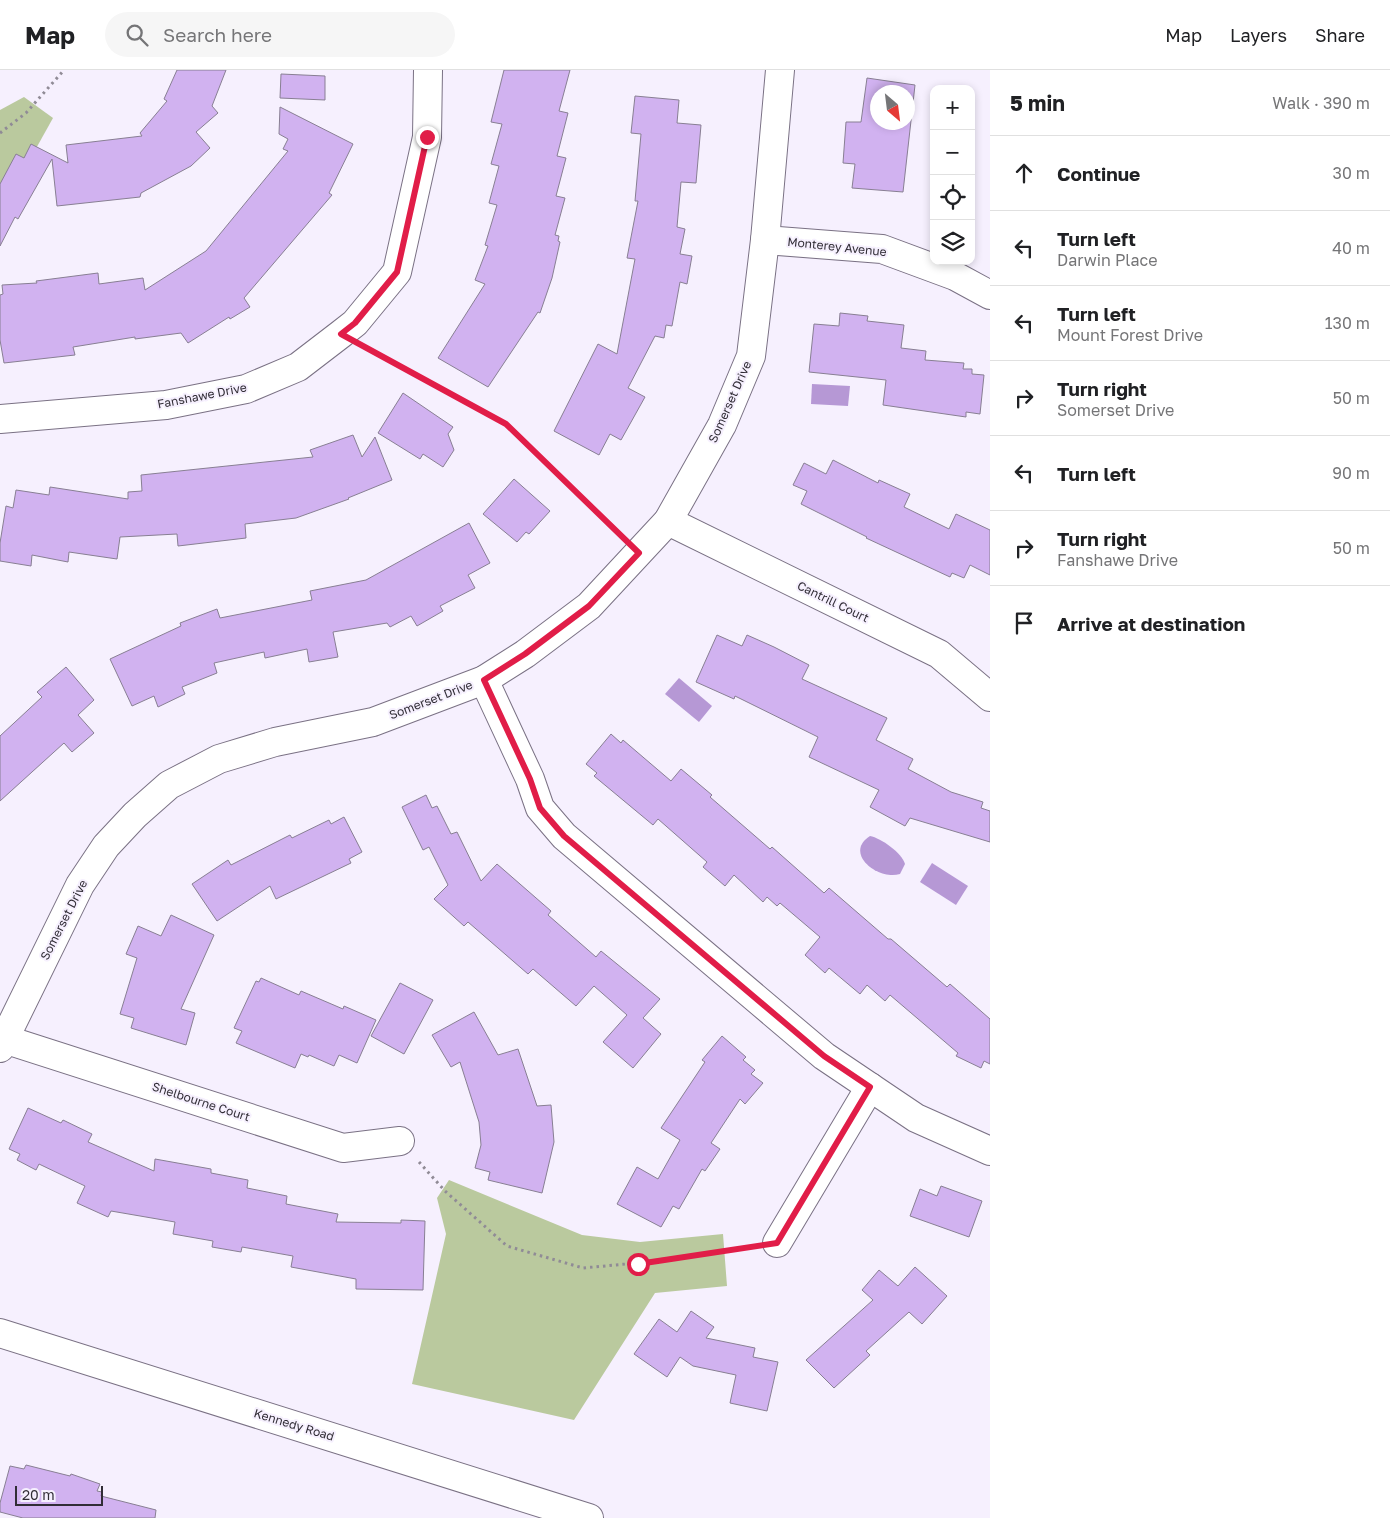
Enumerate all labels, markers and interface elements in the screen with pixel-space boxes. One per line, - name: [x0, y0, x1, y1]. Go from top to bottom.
- search box: [105, 12, 455, 57]
- text: Map: [25, 20, 75, 49]
- icon: search: [123, 21, 151, 49]
- text: Search here: [163, 23, 272, 46]
- text: Map: [1165, 24, 1202, 46]
- text: Layers: [1230, 24, 1287, 46]
- text: Share: [1315, 24, 1365, 46]
- north arrow: [870, 85, 915, 130]
- map controls: [930, 85, 975, 265]
- button: +: [930, 85, 975, 130]
- text: 5 min: [1010, 90, 1065, 116]
- text: Walk · 390 m: [1272, 93, 1370, 113]
- route end: [416, 126, 439, 149]
- button: −: [930, 130, 975, 175]
- icon: ahead: [1010, 159, 1038, 187]
- text: Continue: [1057, 162, 1140, 185]
- text: 30 m: [1333, 163, 1370, 183]
- button: locate: [930, 175, 975, 220]
- button: layers: [930, 220, 975, 265]
- text: Turn left: [1057, 227, 1136, 250]
- street label: Monterey Avenue: [787, 234, 888, 259]
- icon: left: [1010, 234, 1038, 262]
- text: 40 m: [1332, 238, 1370, 258]
- text: Darwin Place: [1057, 250, 1158, 270]
- text: Turn left: [1057, 302, 1136, 325]
- icon: left: [1010, 309, 1038, 337]
- text: 130 m: [1325, 313, 1370, 333]
- text: Mount Forest Drive: [1057, 325, 1203, 345]
- street label: Somerset Drive: [705, 359, 754, 445]
- text: Turn right: [1057, 377, 1147, 400]
- street label: Fanshawe Drive: [156, 379, 248, 412]
- icon: right: [1010, 384, 1038, 412]
- text: 50 m: [1333, 388, 1370, 408]
- text: Somerset Drive: [1057, 400, 1174, 420]
- icon: left: [1010, 459, 1038, 487]
- text: Turn left: [1057, 462, 1136, 485]
- text: 90 m: [1332, 463, 1370, 483]
- text: Turn right: [1057, 527, 1147, 550]
- icon: right: [1010, 534, 1038, 562]
- text: 50 m: [1333, 538, 1370, 558]
- text: Fanshawe Drive: [1057, 550, 1178, 570]
- street label: Cantrill Court: [795, 578, 872, 625]
- icon: arrive: [1010, 609, 1038, 637]
- text: Arrive at destination: [1057, 612, 1245, 635]
- street label: Somerset Drive: [387, 677, 475, 722]
- street label: Somerset Drive: [37, 877, 90, 962]
- street label: Shelbourne Court: [150, 1079, 252, 1124]
- route start: [627, 1253, 650, 1276]
- street label: Kennedy Road: [252, 1405, 336, 1444]
- scale bar: [15, 1483, 102, 1506]
- text: 20 m: [22, 1486, 55, 1503]

